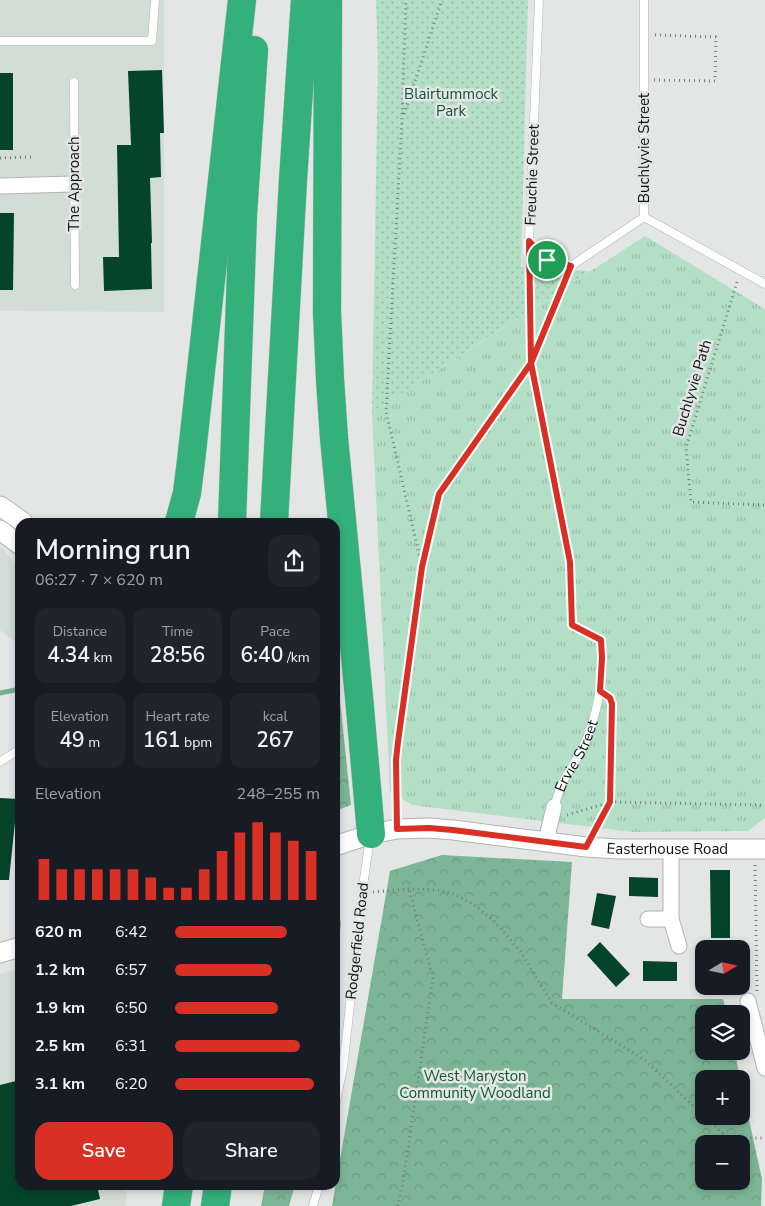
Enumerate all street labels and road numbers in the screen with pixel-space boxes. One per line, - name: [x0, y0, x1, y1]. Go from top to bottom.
- street label: Buchlyvie Street: [634, 92, 654, 203]
- street label: Freuchie Street: [520, 123, 544, 226]
- street label: The Approach: [64, 137, 84, 231]
- street label: Buchlyvie Path: [668, 337, 716, 439]
- street label: Ervie Street: [550, 717, 603, 795]
- street label: Easterhouse Road: [606, 838, 728, 859]
- street label: Rodgerfield Road: [341, 881, 373, 1001]

